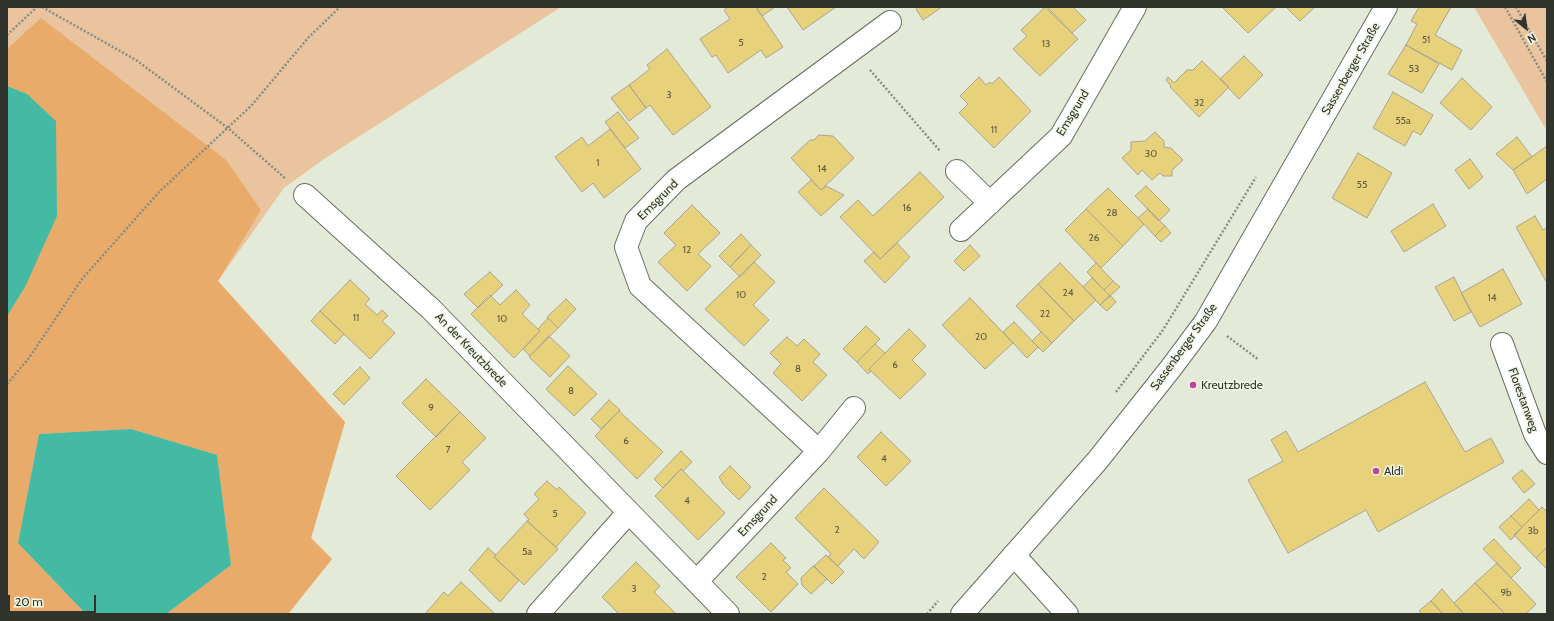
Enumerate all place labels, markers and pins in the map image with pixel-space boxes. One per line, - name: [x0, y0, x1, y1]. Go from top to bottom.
- place label: Kreutzbrede: [1201, 378, 1263, 392]
- marker: Kreutzbrede: [1188, 380, 1198, 390]
- place label: Aldi: [1384, 464, 1403, 478]
- marker: Aldi: [1371, 466, 1381, 476]

